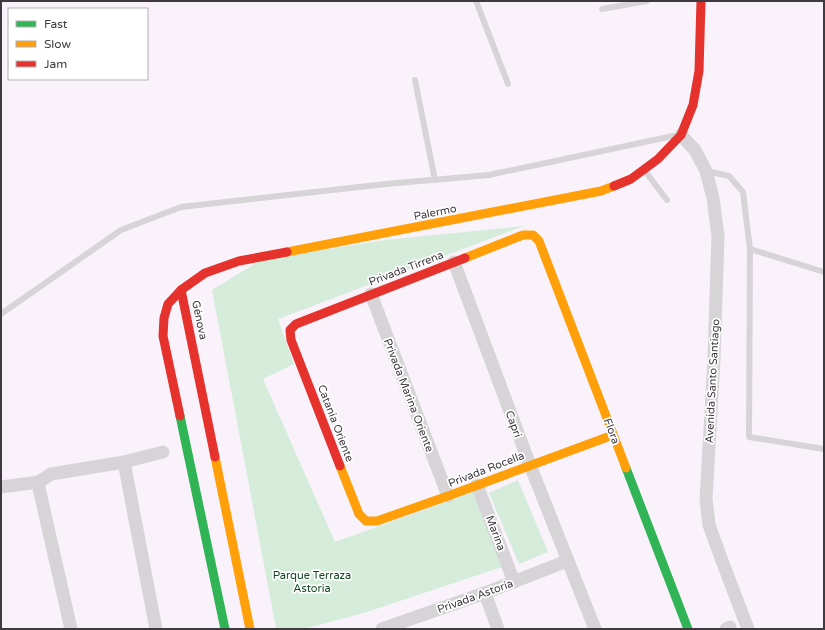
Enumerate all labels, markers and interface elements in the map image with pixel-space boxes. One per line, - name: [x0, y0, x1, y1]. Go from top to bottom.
- legend: [8, 8, 148, 80]
- text: Fast: [44, 17, 68, 31]
- text: Slow: [44, 37, 71, 51]
- text: Jam: [44, 57, 67, 71]
- street label: Palermo: [413, 202, 458, 223]
- street label: Privada Tirrena: [367, 248, 445, 289]
- street label: Génova: [189, 299, 210, 341]
- street label: Avenida Santo Santiago: [703, 318, 722, 444]
- street label: Privada Marina Oriente: [381, 337, 436, 454]
- street label: Catania Oriente: [315, 383, 356, 464]
- street label: Capri: [503, 409, 524, 439]
- street label: Flora: [601, 417, 622, 446]
- street label: Privada Rocella: [446, 449, 526, 490]
- street label: Marina: [483, 514, 508, 553]
- park label: Parque Terraza Astoria: [273, 569, 351, 595]
- street label: Privada Astoria: [436, 577, 515, 616]

